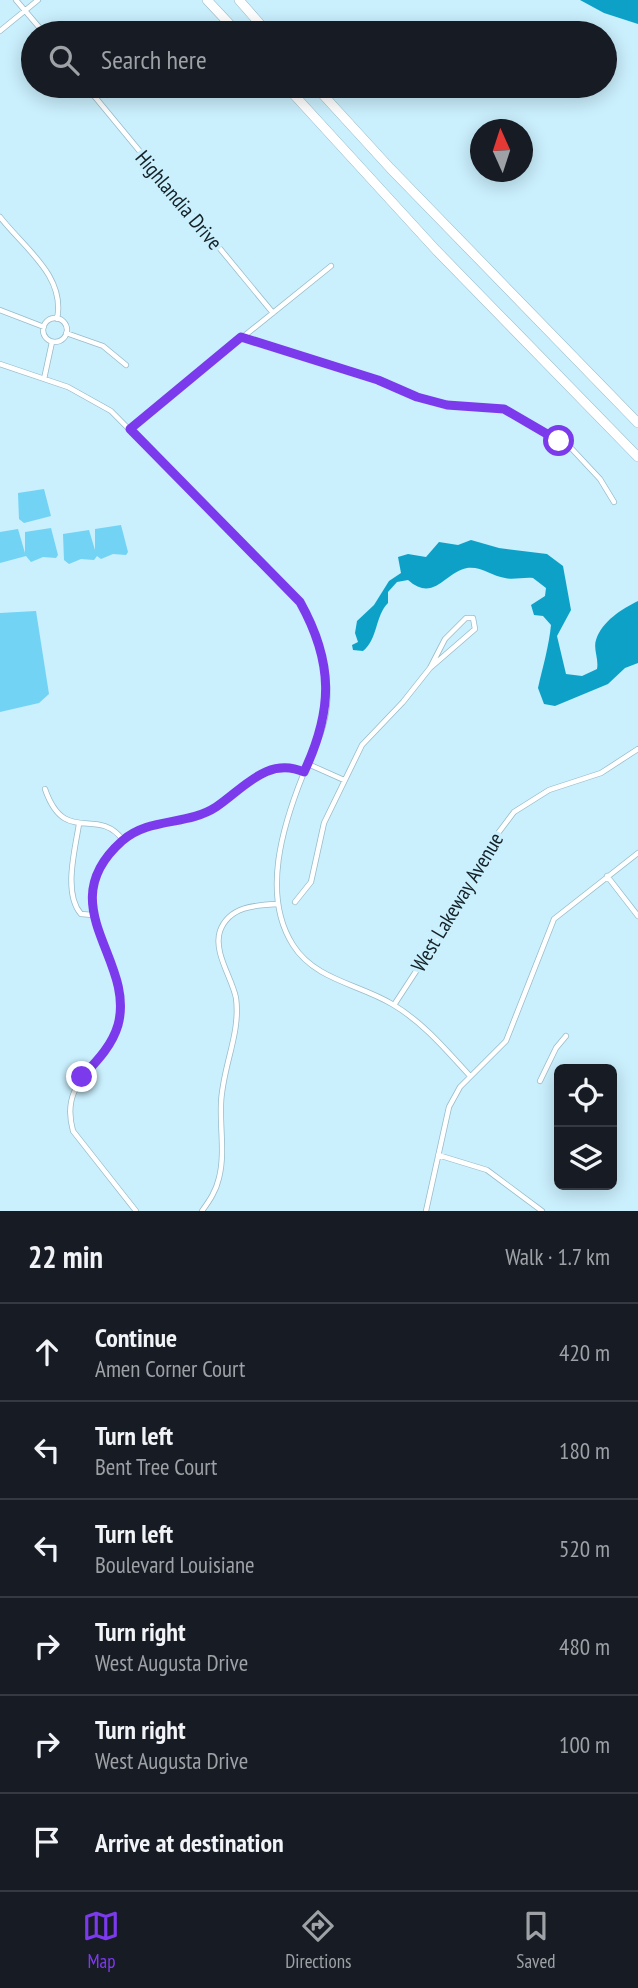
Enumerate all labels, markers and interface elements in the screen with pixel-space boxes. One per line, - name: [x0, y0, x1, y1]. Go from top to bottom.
- search box: [21, 21, 617, 98]
- icon: search: [45, 41, 83, 79]
- text: Search here: [101, 43, 207, 76]
- north arrow: [470, 119, 533, 182]
- street label: Highlandia Drive: [130, 145, 228, 255]
- route start: [543, 425, 574, 456]
- street label: West Lakeway Avenue: [405, 827, 509, 977]
- route end: [66, 1061, 97, 1092]
- map controls: [554, 1064, 617, 1190]
- button: locate: [554, 1064, 617, 1127]
- button: layers: [554, 1127, 617, 1190]
- text: 22 min: [28, 1237, 103, 1276]
- text: Walk · 1.7 km: [505, 1242, 610, 1271]
- text: Continue: [95, 1321, 177, 1354]
- icon: ahead: [28, 1333, 66, 1371]
- text: 420 m: [559, 1338, 610, 1367]
- text: Amen Corner Court: [95, 1354, 245, 1383]
- text: Turn left: [95, 1419, 173, 1452]
- icon: left: [28, 1431, 66, 1469]
- text: 180 m: [559, 1436, 610, 1465]
- text: Bent Tree Court: [95, 1452, 217, 1481]
- text: Turn left: [95, 1517, 173, 1550]
- icon: left: [28, 1529, 66, 1567]
- text: 520 m: [559, 1534, 610, 1563]
- text: Boulevard Louisiane: [95, 1550, 254, 1579]
- text: Turn right: [95, 1615, 186, 1648]
- icon: right: [28, 1627, 66, 1665]
- text: 480 m: [559, 1632, 610, 1661]
- text: West Augusta Drive: [95, 1648, 248, 1677]
- text: Turn right: [95, 1713, 186, 1746]
- icon: right: [28, 1725, 66, 1763]
- text: 100 m: [559, 1730, 610, 1759]
- text: West Augusta Drive: [95, 1746, 248, 1775]
- icon: arrive: [28, 1823, 66, 1861]
- text: Arrive at destination: [95, 1826, 284, 1859]
- tab: Map: [82, 1907, 120, 1973]
- tab: Directions: [285, 1907, 351, 1973]
- tab: Saved: [516, 1907, 556, 1973]

